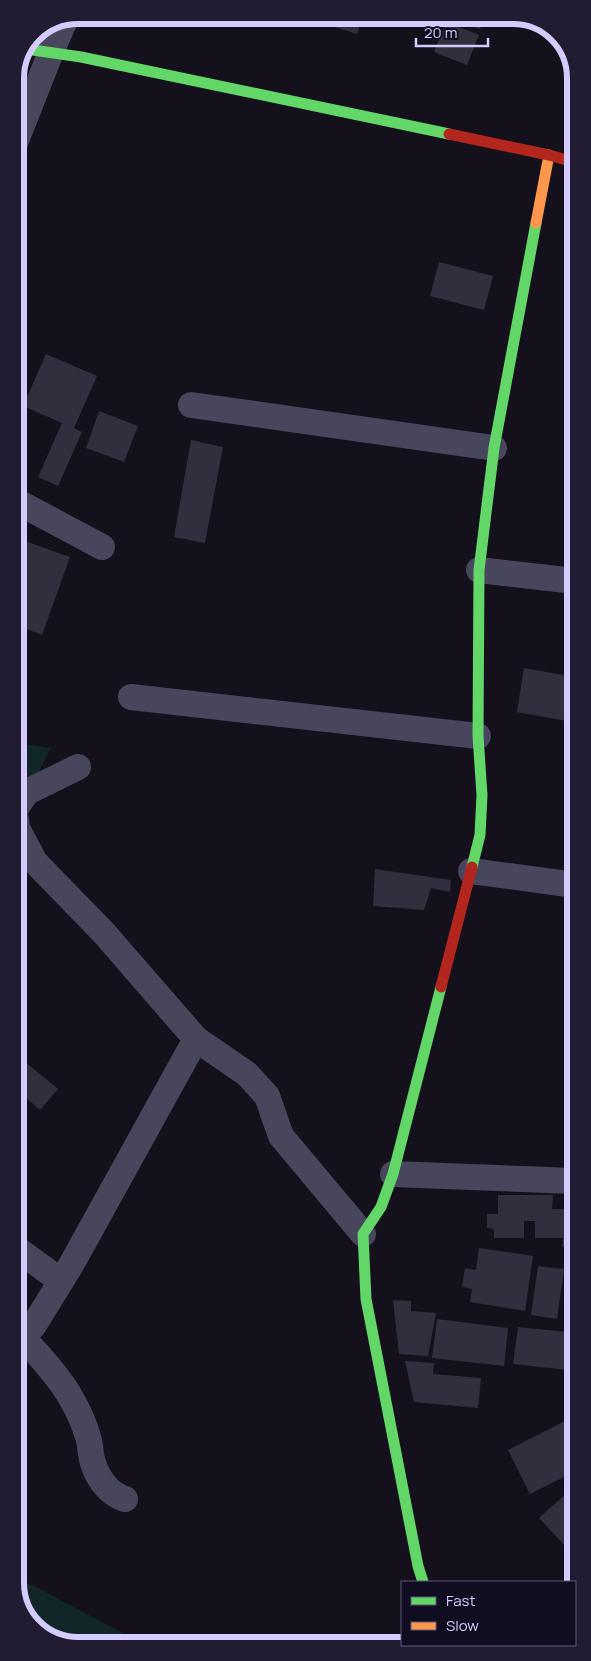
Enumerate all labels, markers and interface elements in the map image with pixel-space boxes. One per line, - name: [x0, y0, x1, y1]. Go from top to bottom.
- scale bar: [416, 15, 488, 47]
- text: 20 m: [424, 22, 457, 43]
- legend: [401, 1581, 576, 1646]
- text: Fast: [446, 1590, 475, 1611]
- text: Slow: [446, 1615, 479, 1636]

